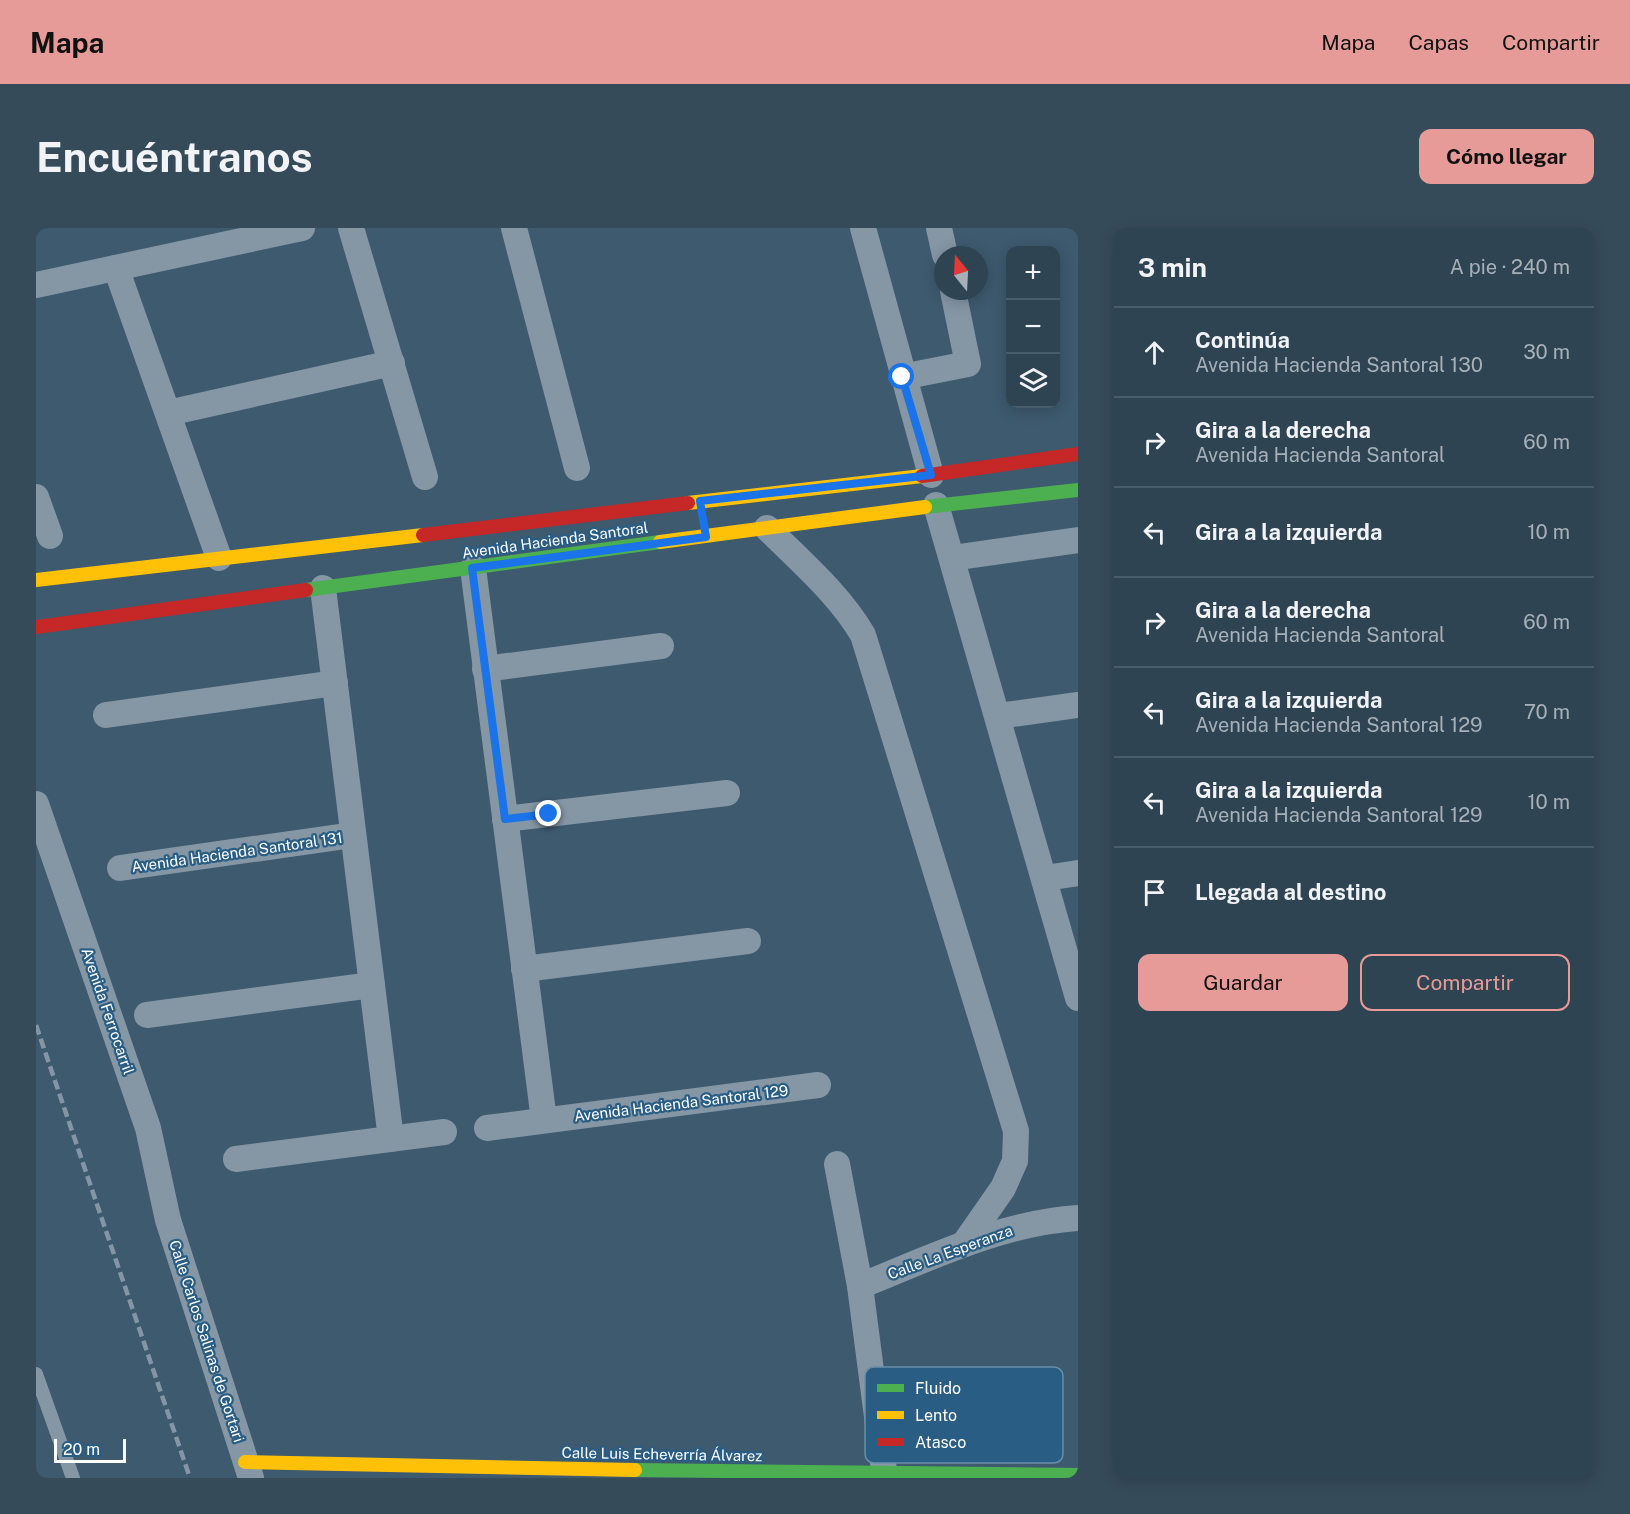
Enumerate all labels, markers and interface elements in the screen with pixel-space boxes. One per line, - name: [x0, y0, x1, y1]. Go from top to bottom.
- text: Mapa: [30, 26, 104, 59]
- text: Mapa: [1321, 30, 1375, 55]
- text: Capas: [1408, 30, 1469, 55]
- text: Compartir: [1502, 30, 1600, 55]
- button: Cómo llegar: [1419, 129, 1594, 184]
- text: Encuéntranos: [36, 132, 313, 181]
- north arrow: [934, 246, 988, 300]
- map controls: [1006, 246, 1060, 408]
- button: +: [1006, 246, 1060, 300]
- text: 3 min: [1138, 252, 1207, 283]
- text: A pie · 240 m: [1450, 255, 1570, 279]
- button: −: [1006, 300, 1060, 354]
- text: Continúa: [1195, 327, 1290, 353]
- icon: ahead: [1138, 336, 1171, 369]
- text: 30 m: [1523, 340, 1570, 364]
- text: Avenida Hacienda Santoral 130: [1195, 353, 1483, 377]
- button: layers: [1006, 354, 1060, 408]
- route start: [888, 363, 914, 389]
- text: Gira a la derecha: [1195, 417, 1371, 443]
- icon: right: [1138, 426, 1171, 459]
- text: 60 m: [1523, 430, 1570, 454]
- text: Avenida Hacienda Santoral: [1195, 443, 1445, 467]
- icon: left: [1138, 516, 1171, 549]
- street label: Avenida Hacienda Santoral: [461, 519, 649, 561]
- text: Gira a la izquierda: [1195, 519, 1382, 545]
- text: 10 m: [1527, 520, 1570, 544]
- text: Gira a la derecha: [1195, 597, 1371, 623]
- icon: right: [1138, 606, 1171, 639]
- text: 60 m: [1523, 610, 1570, 634]
- text: Avenida Hacienda Santoral: [1195, 623, 1445, 647]
- text: Gira a la izquierda: [1195, 687, 1382, 713]
- icon: left: [1138, 696, 1171, 729]
- text: 70 m: [1524, 700, 1570, 724]
- text: Avenida Hacienda Santoral 129: [1195, 713, 1483, 737]
- text: Gira a la izquierda: [1195, 777, 1382, 803]
- icon: left: [1138, 786, 1171, 819]
- text: 10 m: [1527, 790, 1570, 814]
- route end: [535, 800, 561, 826]
- text: Avenida Hacienda Santoral 129: [1195, 803, 1483, 827]
- street label: Avenida Hacienda Santoral 131: [130, 829, 344, 875]
- icon: arrive: [1138, 876, 1171, 909]
- text: Llegada al destino: [1195, 879, 1386, 905]
- street label: Avenida Ferrocarril: [78, 946, 138, 1076]
- button: Guardar: [1138, 954, 1348, 1011]
- button: Compartir: [1360, 954, 1570, 1011]
- street label: Avenida Hacienda Santoral 129: [573, 1081, 789, 1125]
- street label: Calle La Esperanza: [885, 1221, 1015, 1283]
- street label: Calle Carlos Salinas de Gortari: [166, 1238, 248, 1444]
- legend: [865, 1367, 1063, 1463]
- text: Fluido: [915, 1379, 961, 1398]
- text: Lento: [915, 1406, 957, 1425]
- text: Atasco: [915, 1433, 966, 1452]
- scale bar: [54, 1436, 126, 1464]
- text: 20 m: [63, 1440, 100, 1459]
- street label: Calle Luis Echeverría Álvarez: [561, 1444, 763, 1464]

